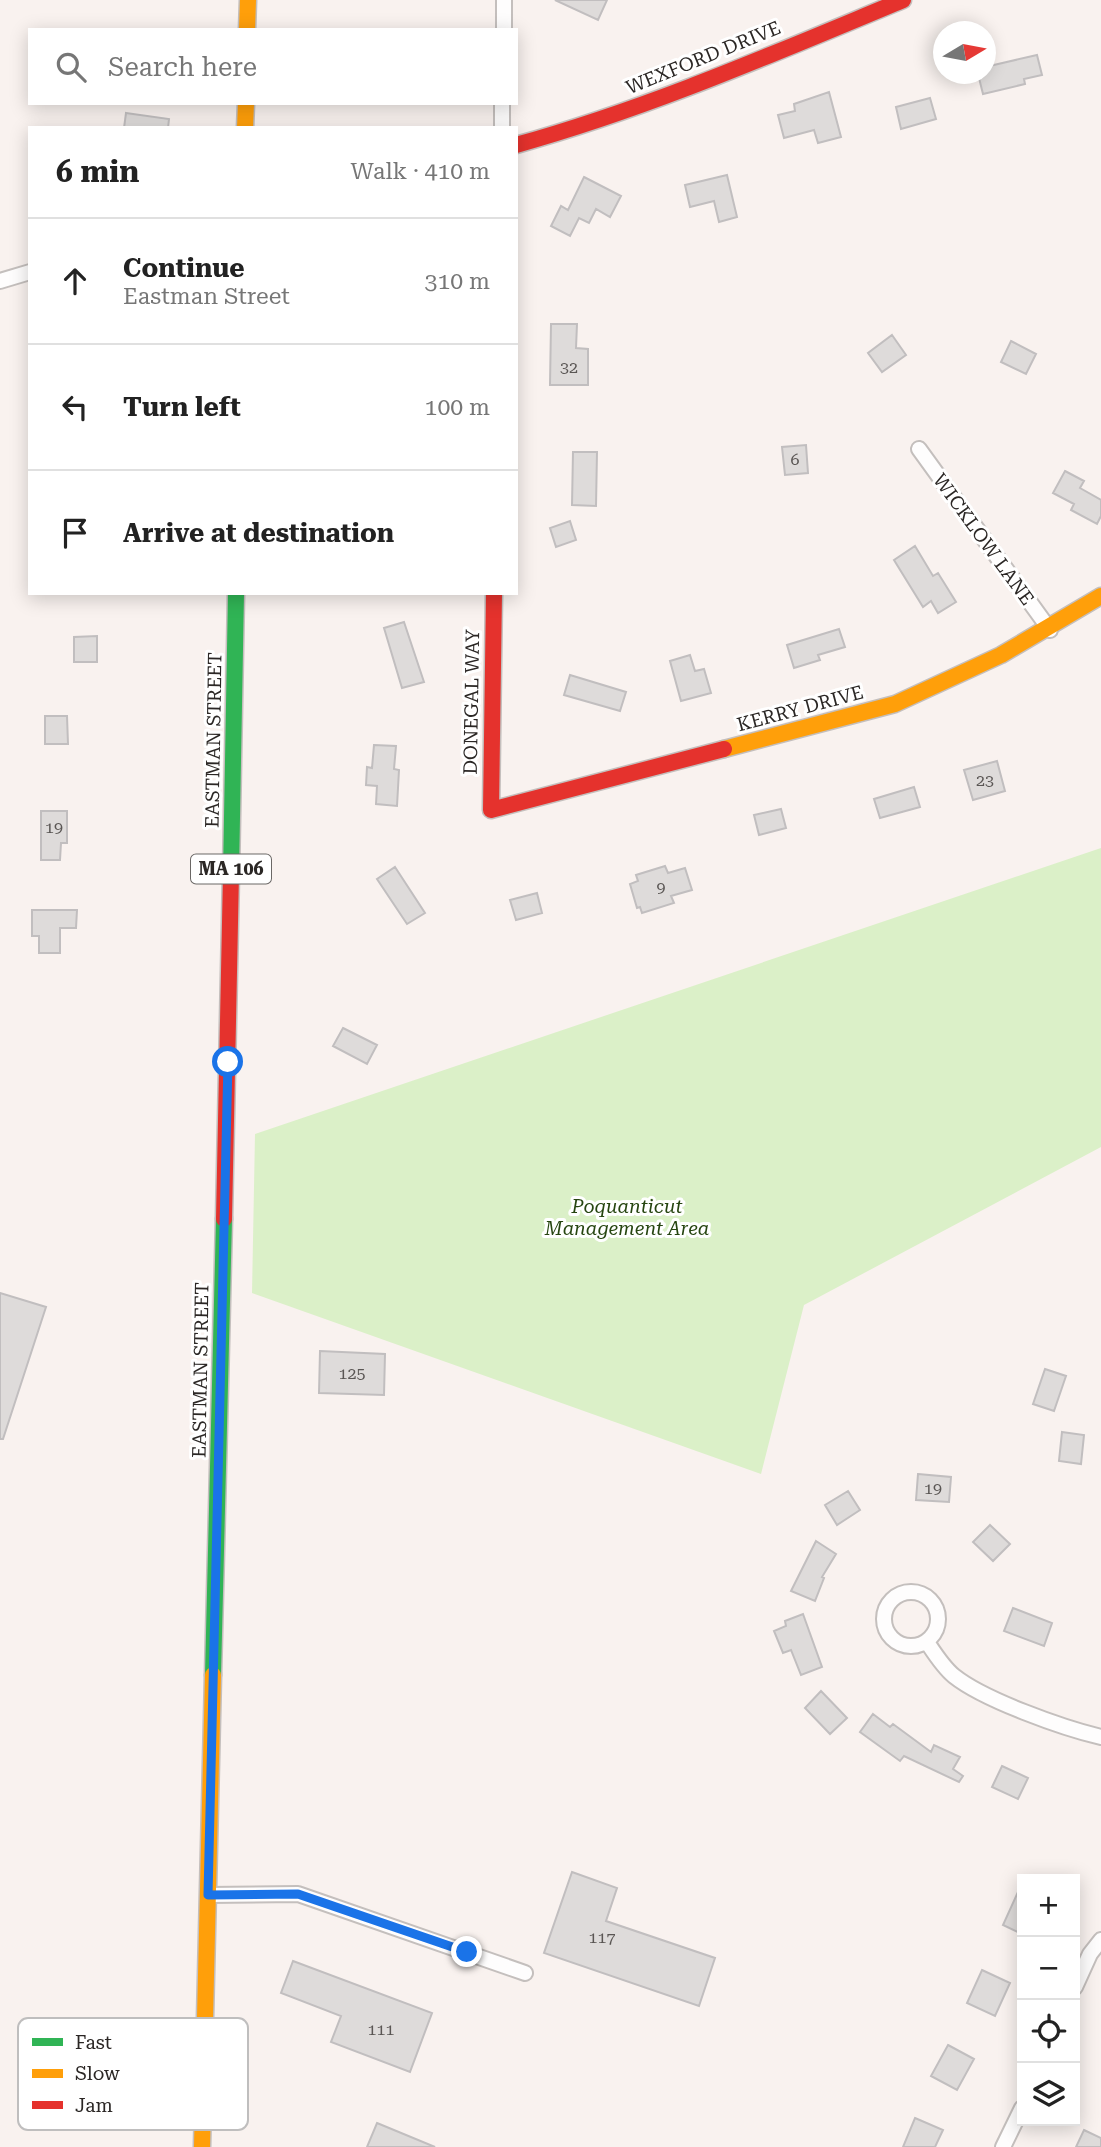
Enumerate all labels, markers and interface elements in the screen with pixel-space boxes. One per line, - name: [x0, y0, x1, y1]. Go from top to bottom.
- street label: WEXFORD DRIVE: [622, 16, 784, 99]
- north arrow: [933, 21, 996, 84]
- search box: [28, 28, 518, 105]
- icon: search: [52, 48, 90, 86]
- text: Search here: [108, 52, 257, 82]
- text: 6 min: [56, 154, 139, 189]
- text: Walk · 410 m: [351, 158, 490, 185]
- text: Continue: [123, 253, 245, 283]
- icon: ahead: [56, 262, 94, 300]
- text: 310 m: [425, 268, 490, 295]
- text: Eastman Street: [123, 283, 290, 310]
- house number: 32: [560, 358, 578, 377]
- icon: left: [56, 388, 94, 426]
- text: Turn left: [123, 392, 241, 422]
- text: 100 m: [425, 394, 490, 421]
- house number: 6: [791, 450, 800, 469]
- street label: WICKLOW LANE: [928, 469, 1039, 610]
- icon: arrive: [56, 514, 94, 552]
- text: Arrive at destination: [123, 518, 394, 548]
- street label: DONEGAL WAY: [459, 629, 484, 775]
- street label: EASTMAN STREET: [200, 652, 227, 828]
- street label: KERRY DRIVE: [734, 681, 866, 736]
- house number: 23: [976, 771, 994, 790]
- house number: 19: [45, 818, 63, 837]
- road number: MA 106: [191, 854, 271, 884]
- house number: 9: [657, 878, 666, 897]
- route start: [212, 1046, 243, 1077]
- park label: Poquanticut Management Area: [544, 1195, 709, 1240]
- street label: EASTMAN STREET: [187, 1282, 214, 1458]
- house number: 125: [339, 1364, 365, 1383]
- house number: 19: [924, 1479, 942, 1498]
- map controls: [1017, 1874, 1080, 2126]
- button: +: [1017, 1874, 1080, 1937]
- house number: 117: [589, 1928, 615, 1947]
- route end: [451, 1936, 482, 1967]
- button: −: [1017, 1937, 1080, 2000]
- button: locate: [1017, 2000, 1080, 2063]
- legend: [18, 2018, 248, 2130]
- house number: 111: [368, 2020, 394, 2039]
- text: Fast: [75, 2031, 112, 2054]
- text: Slow: [75, 2062, 120, 2085]
- button: layers: [1017, 2063, 1080, 2126]
- text: Jam: [75, 2094, 113, 2117]

